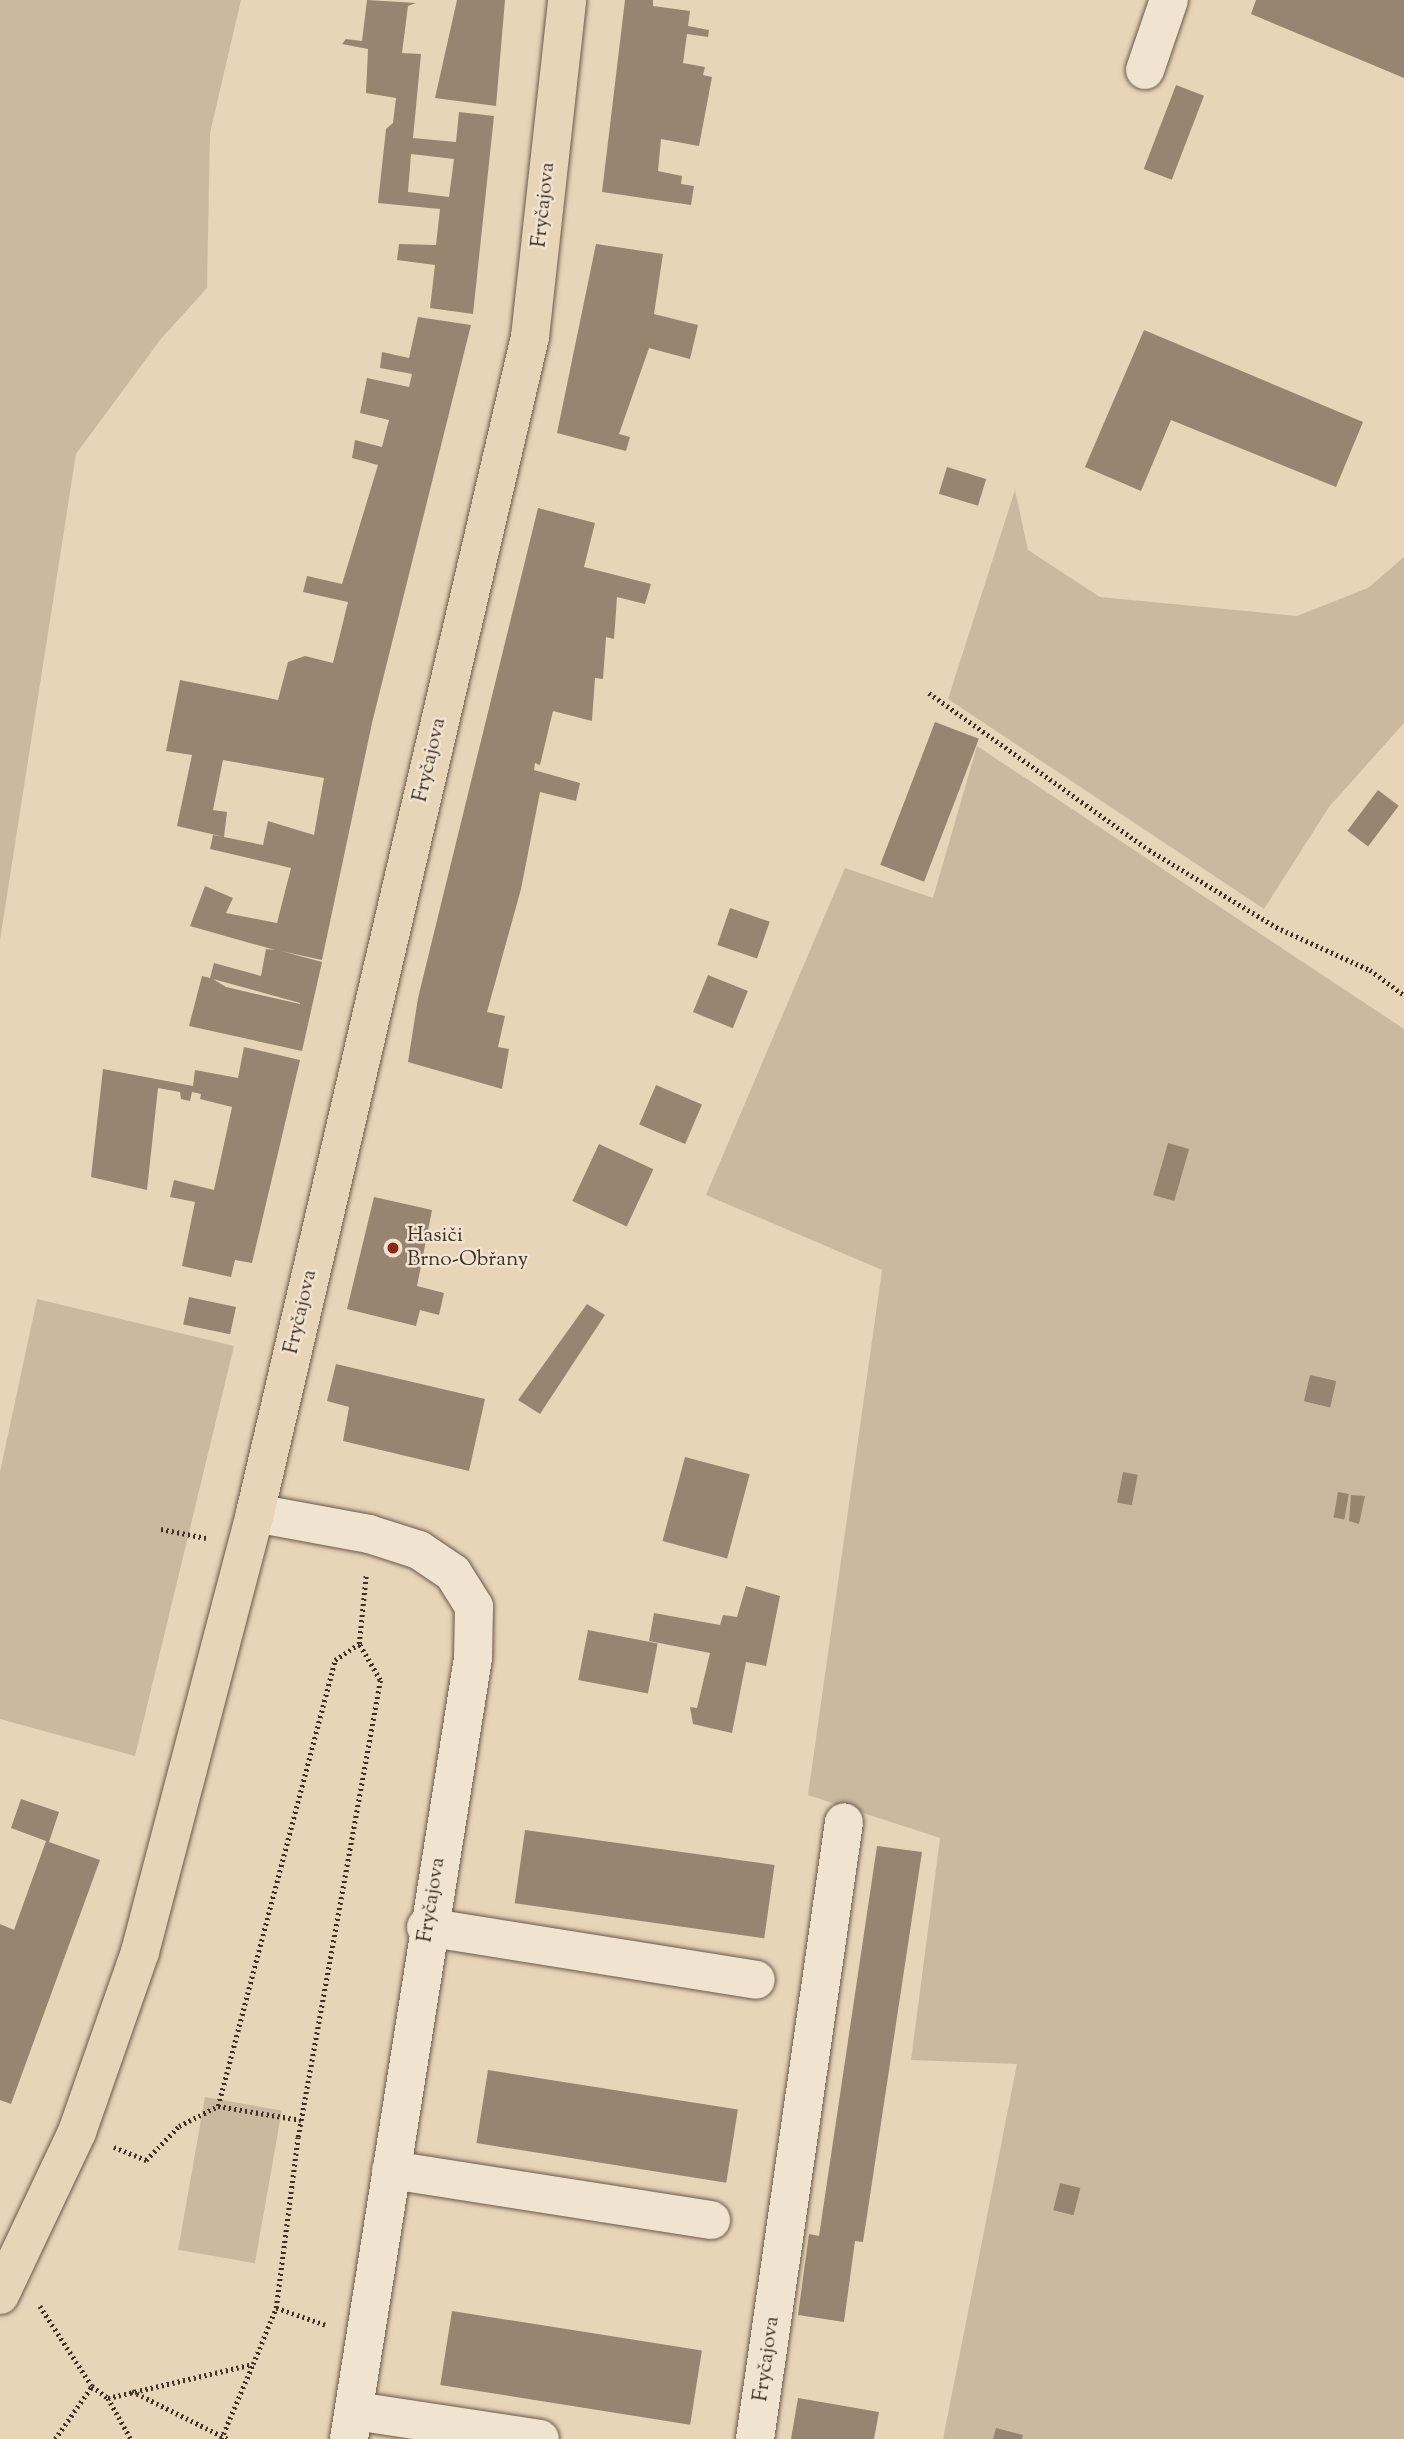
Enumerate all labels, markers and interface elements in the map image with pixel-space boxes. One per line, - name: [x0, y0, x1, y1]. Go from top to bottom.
- street label: Fryčajova: [527, 161, 561, 249]
- street label: Fryčajova: [408, 715, 452, 805]
- place label: Hasiči Brno-Obřany: [407, 1223, 528, 1273]
- marker: Hasiči Brno-Obřany: [385, 1240, 401, 1256]
- street label: Fryčajova: [279, 1267, 323, 1357]
- street label: Fryčajova: [413, 1856, 451, 1944]
- street label: Fryčajova: [749, 2315, 785, 2403]

